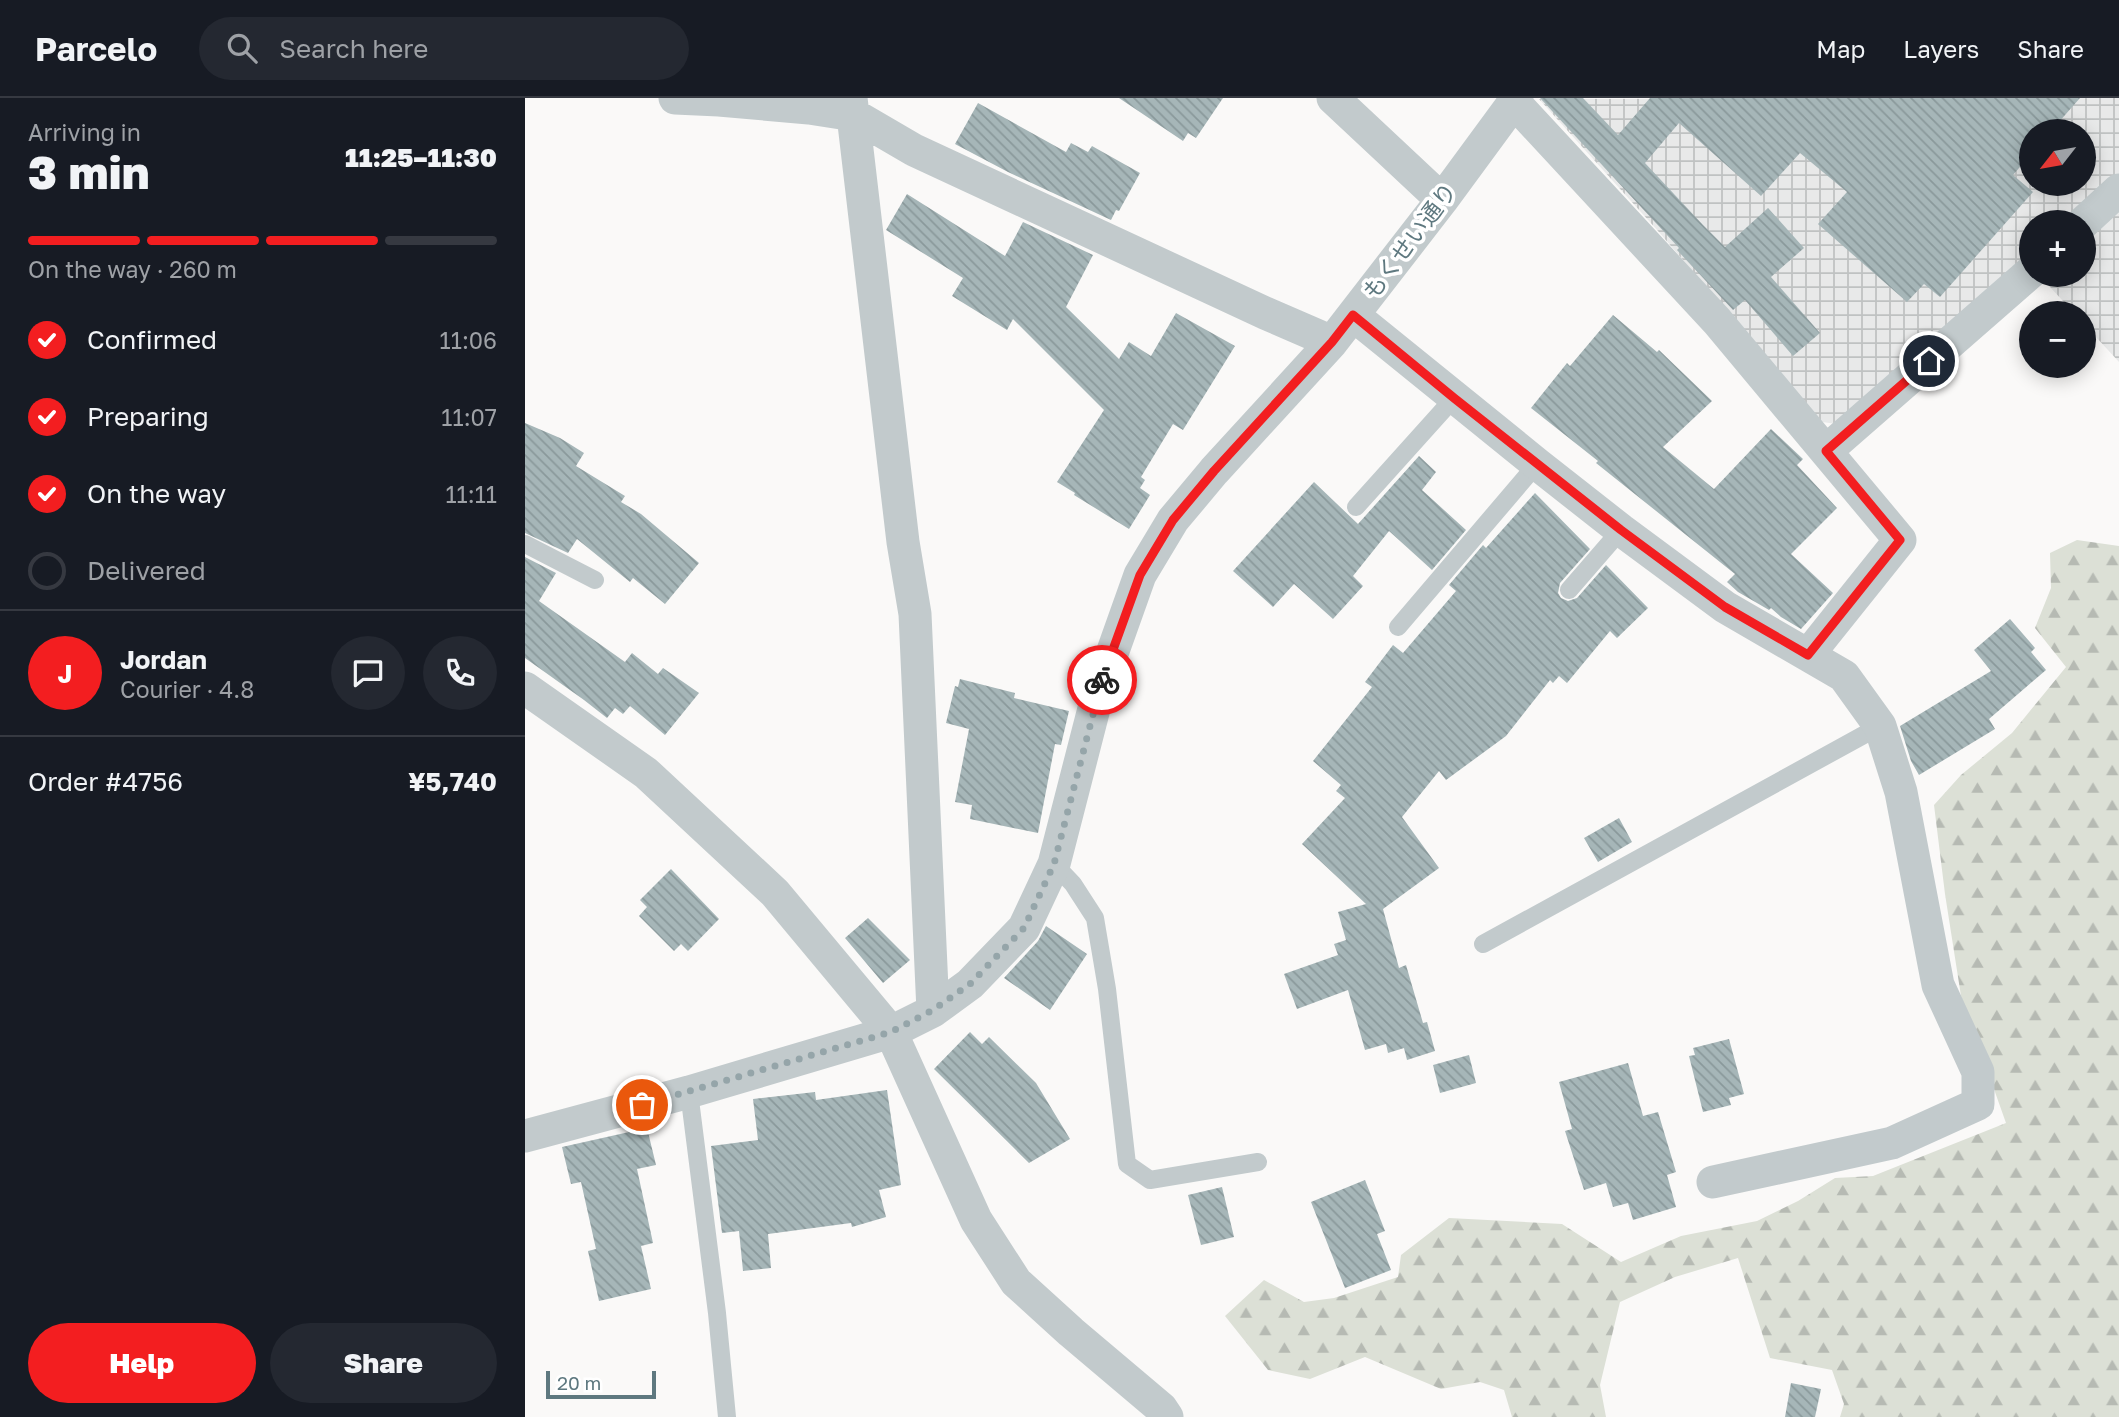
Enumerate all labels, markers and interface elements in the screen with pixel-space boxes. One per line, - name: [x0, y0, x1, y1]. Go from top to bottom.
- search box: [199, 17, 689, 80]
- text: Parcelo: [35, 29, 157, 68]
- icon: search: [223, 29, 261, 67]
- text: Search here: [279, 33, 428, 64]
- text: Map: [1816, 34, 1865, 63]
- text: Layers: [1903, 34, 1979, 63]
- text: Share: [2017, 34, 2084, 63]
- text: Arriving in: [28, 118, 141, 146]
- north arrow: [2019, 119, 2097, 196]
- map controls: [2019, 119, 2096, 378]
- text: 11:25–11:30: [345, 142, 497, 173]
- text: 3 min: [28, 144, 150, 199]
- street label: もくせい通り: [1356, 177, 1462, 304]
- button: +: [2019, 210, 2096, 287]
- text: On the way · 260 m: [28, 255, 237, 283]
- button: −: [2019, 301, 2096, 378]
- icon: check: [28, 321, 66, 359]
- text: Confirmed: [87, 324, 217, 355]
- text: 11:06: [440, 326, 497, 354]
- pin: [1899, 331, 1959, 391]
- icon: home: [1910, 342, 1948, 380]
- icon: check: [28, 398, 66, 436]
- text: Preparing: [87, 401, 209, 432]
- text: 11:07: [441, 403, 497, 431]
- icon: check: [28, 475, 66, 513]
- text: On the way: [87, 478, 226, 509]
- text: 11:11: [445, 480, 497, 508]
- text: Delivered: [87, 555, 206, 586]
- button: chat: [331, 636, 405, 710]
- button: phone: [423, 636, 497, 710]
- text: Jordan: [120, 644, 207, 675]
- courier: [1067, 645, 1137, 715]
- text: J: [58, 658, 72, 689]
- icon: bike: [1083, 661, 1121, 699]
- text: Courier · 4.8: [120, 675, 254, 703]
- text: Order #4756: [28, 766, 183, 797]
- text: ¥5,740: [408, 766, 497, 797]
- pin: [612, 1075, 672, 1135]
- icon: bag: [623, 1086, 661, 1124]
- button: Help: [28, 1323, 256, 1403]
- button: Share: [270, 1323, 497, 1403]
- scale bar: [546, 1368, 656, 1400]
- text: 20 m: [557, 1371, 601, 1394]

